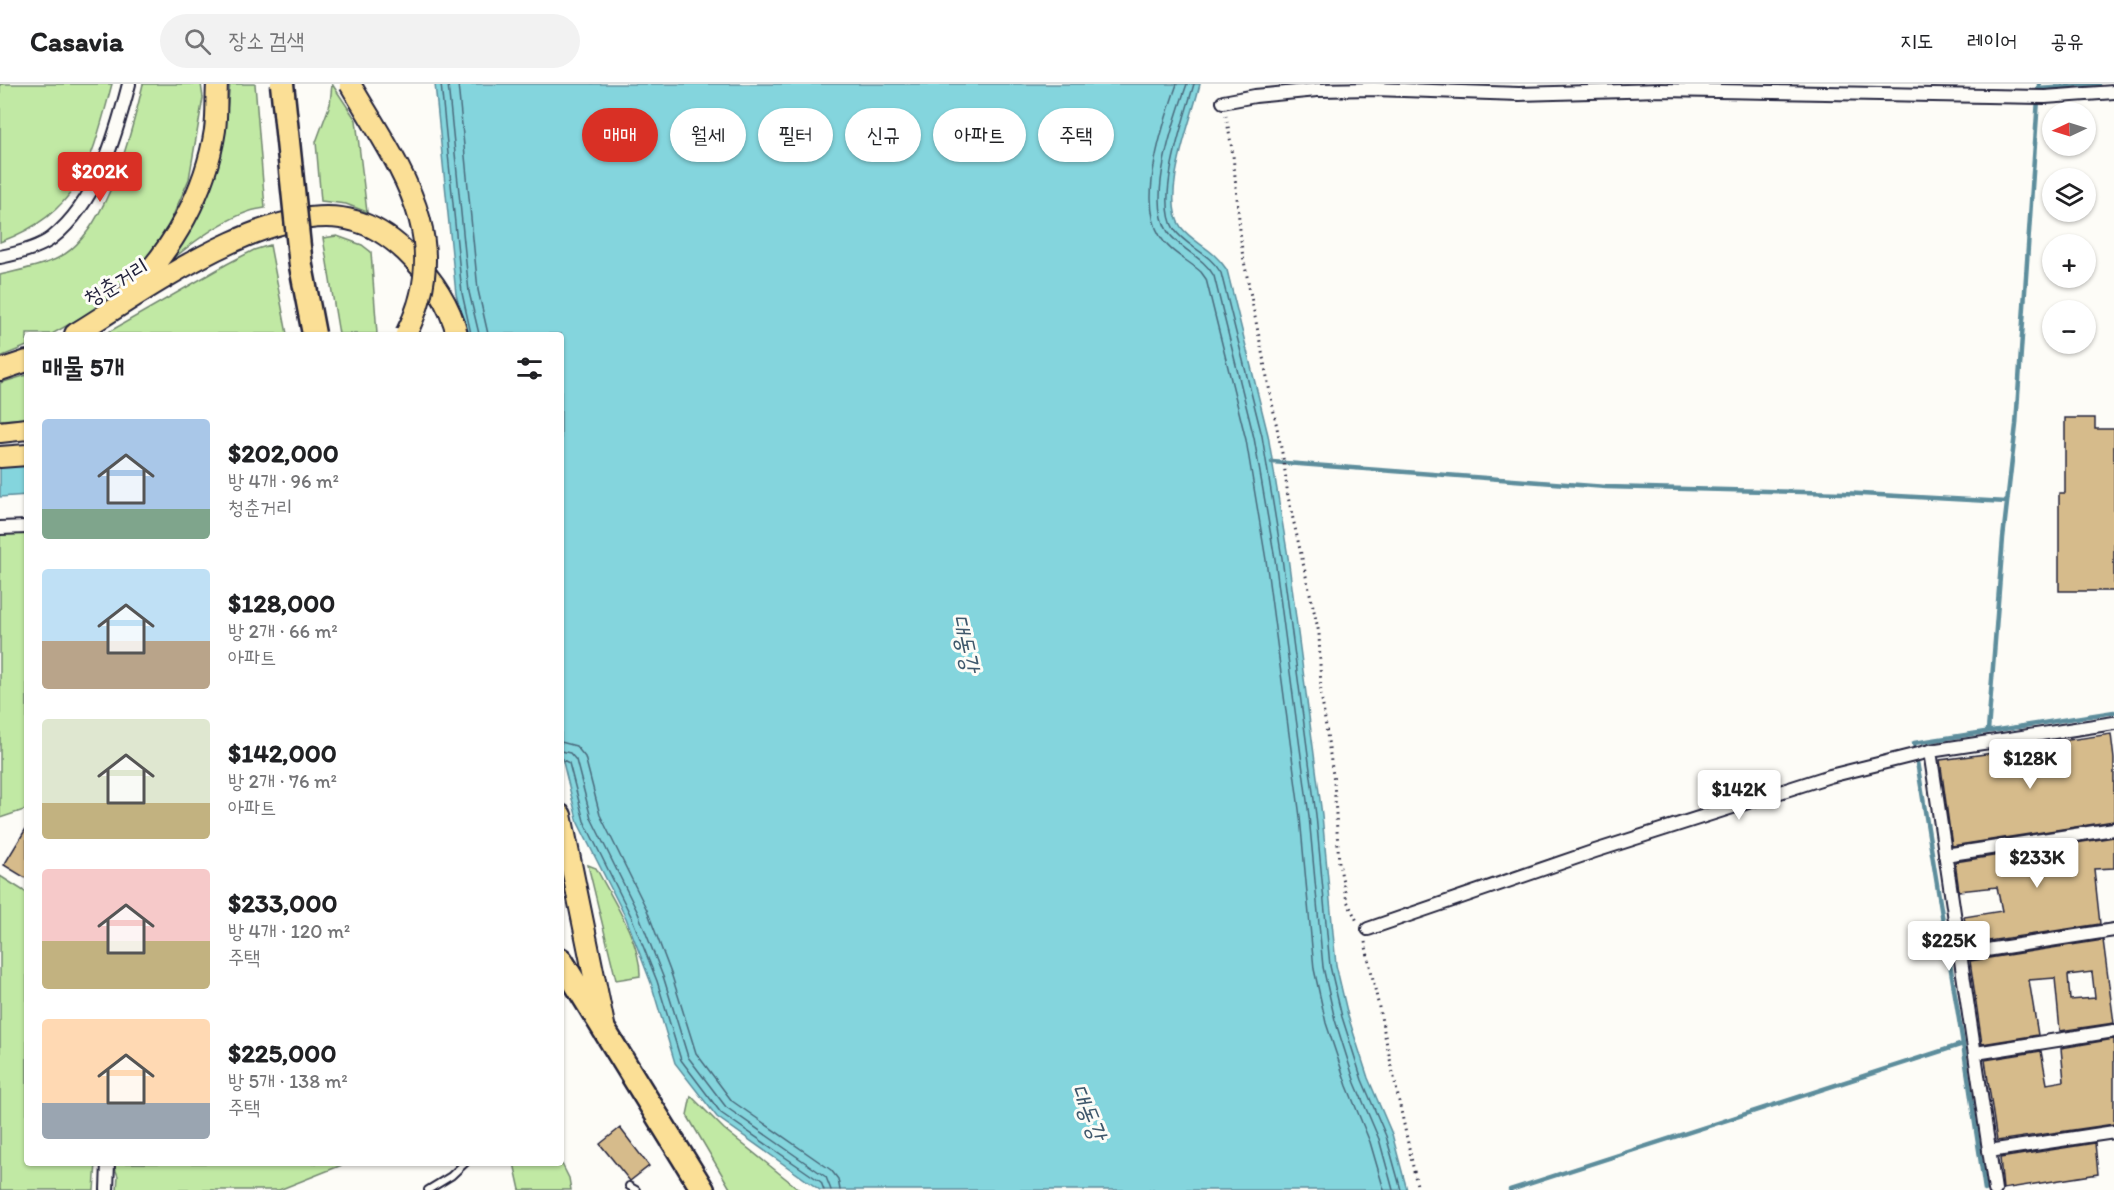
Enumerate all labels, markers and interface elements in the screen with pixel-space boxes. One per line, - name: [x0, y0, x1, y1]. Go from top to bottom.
- search box: [160, 14, 580, 68]
- text: Casavia: [30, 24, 124, 58]
- icon: search: [181, 25, 214, 58]
- text: 장소 검색: [229, 27, 304, 54]
- text: 지도: [1900, 28, 1934, 53]
- text: 레이어: [1967, 28, 2017, 53]
- text: 공유: [2050, 28, 2084, 53]
- north arrow: [2042, 102, 2096, 156]
- map controls: [2042, 102, 2096, 354]
- chip: 매매: [582, 108, 658, 162]
- chip: 월세: [670, 108, 746, 162]
- chip: 필터: [758, 108, 833, 162]
- chip: 신규: [845, 108, 921, 162]
- chip: 아파트: [933, 108, 1026, 162]
- chip: 주택: [1038, 108, 1114, 162]
- pin: $202K: [58, 152, 142, 203]
- text: $202K: [72, 159, 128, 183]
- button: layers: [2042, 168, 2096, 222]
- button: +: [2042, 234, 2096, 288]
- street label: 청춘거리: [79, 252, 153, 312]
- button: −: [2042, 300, 2096, 354]
- text: 매물 5개: [42, 351, 124, 383]
- icon: filters: [513, 352, 546, 385]
- text: $202,000: [228, 437, 339, 469]
- icon: home: [90, 443, 162, 515]
- text: 방 4개 · 96 m²: [228, 469, 339, 493]
- text: 청춘거리: [228, 495, 292, 519]
- text: $128,000: [228, 587, 335, 619]
- icon: home: [90, 593, 162, 665]
- water label: 대동강: [946, 612, 987, 677]
- text: 방 2개 · 66 m²: [228, 619, 338, 643]
- text: 아파트: [228, 645, 276, 669]
- text: $142,000: [228, 737, 337, 769]
- pin: $128K: [1988, 739, 2072, 790]
- icon: home: [90, 743, 162, 815]
- text: $128K: [2003, 746, 2057, 770]
- text: 방 2개 · 76 m²: [228, 769, 337, 793]
- pin: $142K: [1697, 770, 1781, 821]
- text: $142K: [1712, 777, 1766, 801]
- text: 아파트: [228, 795, 276, 819]
- pin: $233K: [1995, 838, 2079, 889]
- text: $233K: [2009, 845, 2065, 869]
- text: $233,000: [228, 887, 337, 919]
- icon: home: [90, 893, 162, 965]
- text: 방 4개 · 120 m²: [228, 919, 350, 943]
- pin: $225K: [1907, 921, 1991, 972]
- text: $225K: [1922, 928, 1976, 952]
- text: 주택: [228, 945, 260, 969]
- text: $225,000: [228, 1037, 336, 1069]
- icon: home: [90, 1043, 162, 1115]
- text: 방 5개 · 138 m²: [228, 1069, 348, 1093]
- water label: 대동강: [1065, 1080, 1114, 1147]
- text: 주택: [228, 1095, 260, 1119]

